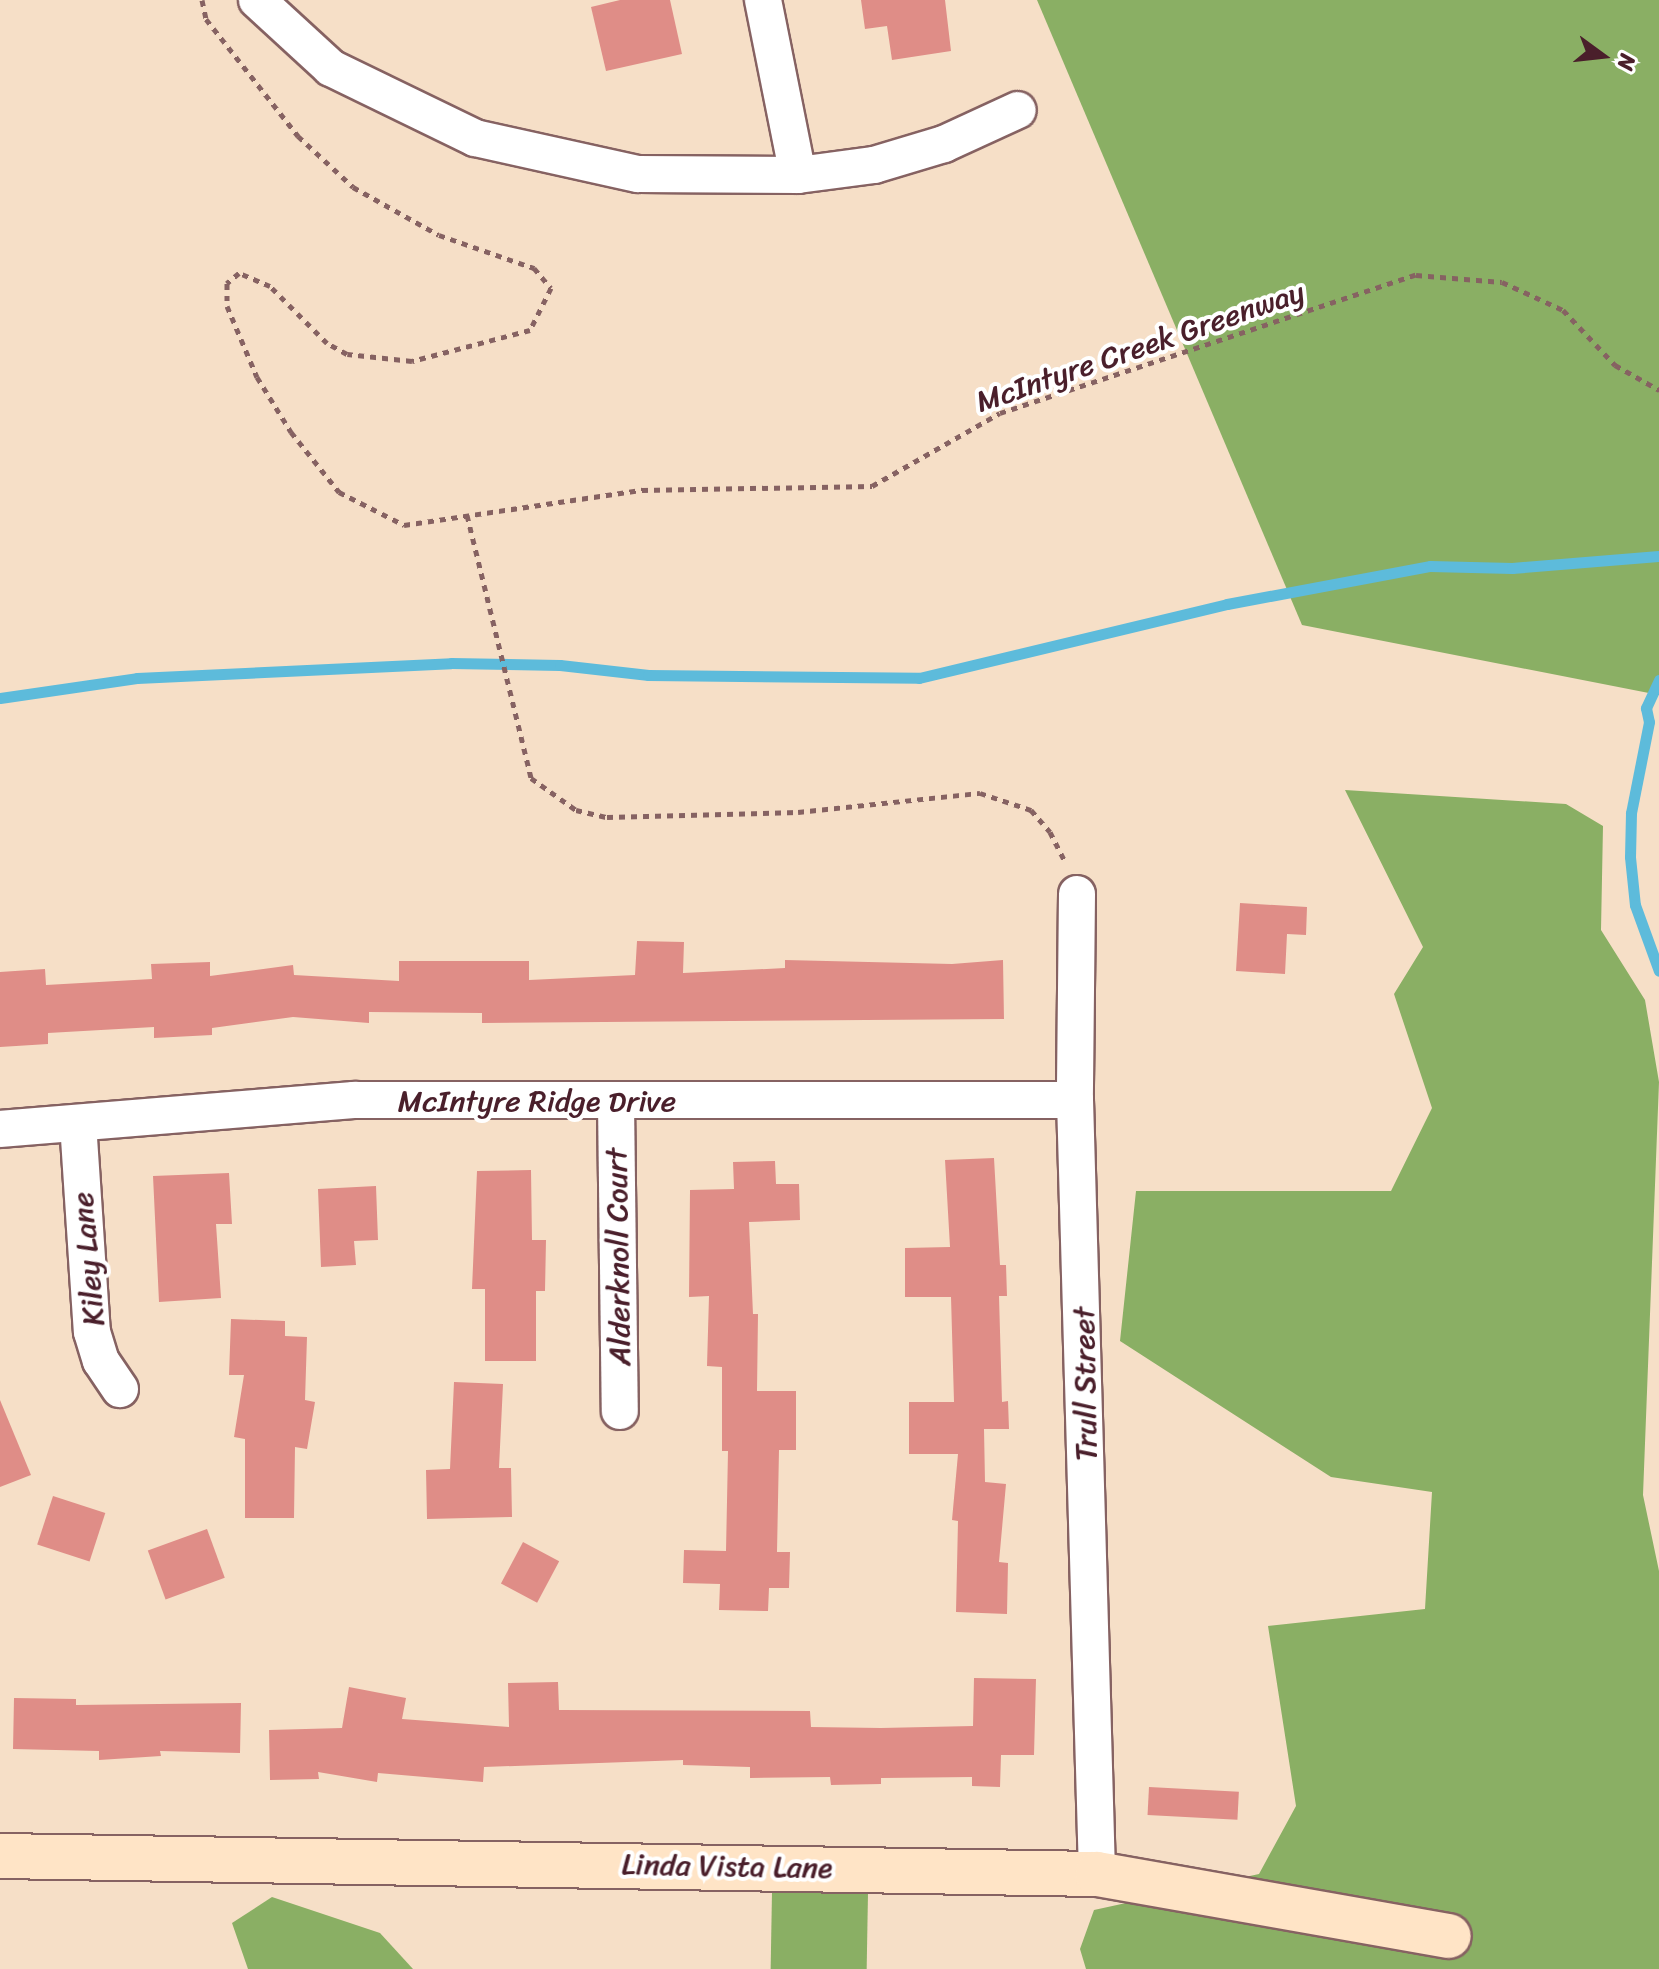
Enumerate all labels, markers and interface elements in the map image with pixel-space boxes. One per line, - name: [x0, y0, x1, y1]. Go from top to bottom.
- north arrow: [1563, 16, 1643, 96]
- text: N: [1606, 50, 1647, 75]
- street label: McIntyre Creek Greenway: [971, 274, 1309, 420]
- street label: McIntyre Ridge Drive: [397, 1083, 677, 1119]
- street label: Alderknoll Court: [598, 1147, 638, 1367]
- street label: Kiley Lane: [64, 1191, 112, 1327]
- street label: Trull Street: [1066, 1306, 1104, 1462]
- street label: Linda Vista Lane: [620, 1846, 834, 1886]

